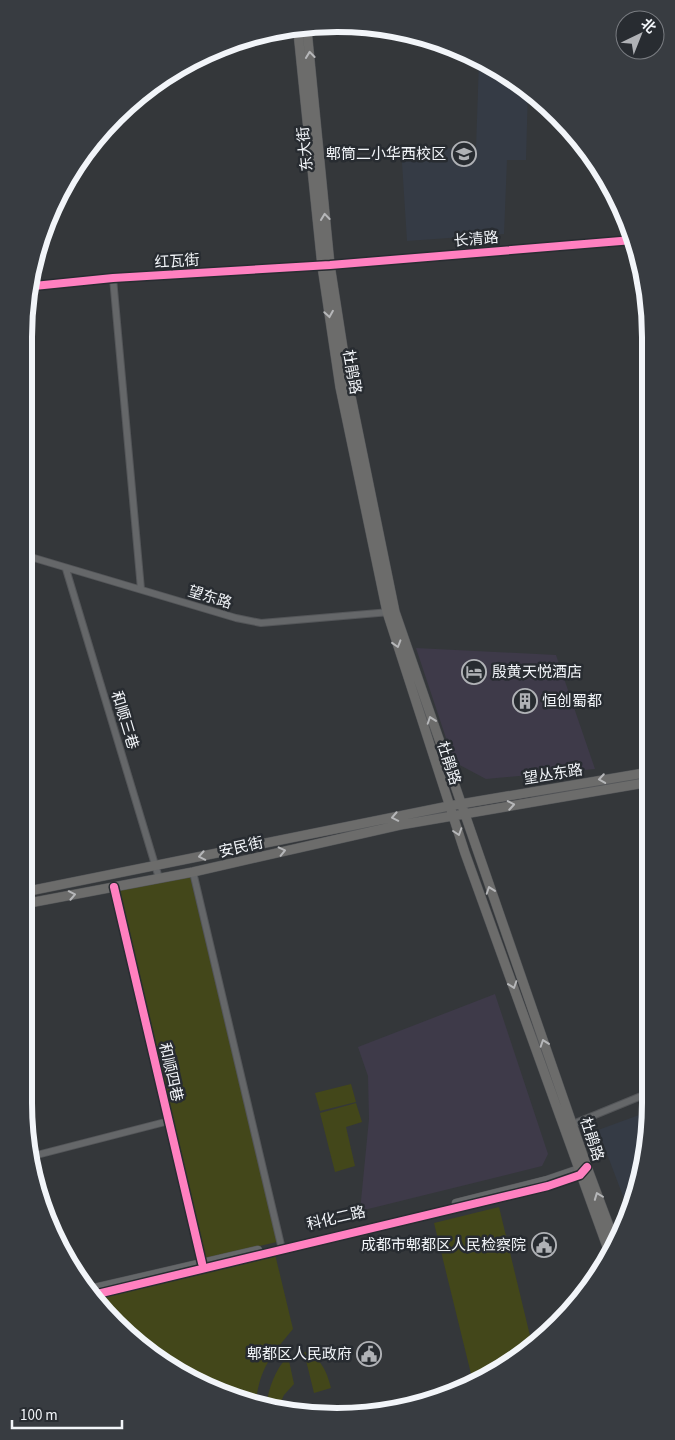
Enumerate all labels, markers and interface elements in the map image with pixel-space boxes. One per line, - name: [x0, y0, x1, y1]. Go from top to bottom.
- north arrow: [615, 10, 665, 60]
- text: 北: [636, 14, 660, 38]
- one-way arrow: [304, 51, 315, 59]
- street label: 东大街: [293, 125, 318, 172]
- school or university icon: 郫筒二小华西校区: [451, 141, 477, 167]
- place label: 郫筒二小华西校区: [326, 144, 446, 165]
- one-way arrow: [320, 213, 331, 221]
- street label: 长清路: [453, 227, 499, 252]
- street label: 红瓦街: [154, 250, 200, 273]
- one-way arrow: [323, 311, 334, 319]
- street label: 杜鹃路: [337, 348, 366, 396]
- street label: 望东路: [185, 581, 234, 614]
- one-way arrow: [391, 640, 401, 648]
- hotel icon: 殷黄天悦酒店: [461, 659, 487, 685]
- place label: 殷黄天悦酒店: [492, 662, 582, 683]
- street label: 和顺三巷: [106, 688, 143, 752]
- building icon: 恒创蜀都: [512, 688, 538, 714]
- place label: 恒创蜀都: [542, 691, 602, 712]
- one-way arrow: [427, 716, 437, 725]
- street label: 杜鹃路: [432, 739, 465, 788]
- street label: 望丛东路: [522, 759, 584, 790]
- one-way arrow: [598, 774, 606, 784]
- one-way arrow: [507, 801, 516, 811]
- one-way arrow: [391, 811, 400, 822]
- one-way arrow: [452, 827, 462, 836]
- street label: 安民街: [217, 832, 265, 863]
- one-way arrow: [278, 846, 287, 857]
- one-way arrow: [197, 850, 206, 861]
- one-way arrow: [486, 886, 496, 895]
- one-way arrow: [67, 891, 76, 901]
- one-way arrow: [507, 980, 517, 989]
- one-way arrow: [540, 1039, 550, 1048]
- street label: 和顺四巷: [154, 1041, 187, 1104]
- street label: 杜鹃路: [575, 1115, 608, 1164]
- one-way arrow: [594, 1193, 604, 1201]
- street label: 科化二路: [305, 1202, 368, 1235]
- public building icon: 成都市郫都区人民检察院: [531, 1232, 557, 1258]
- place label: 成都市郫都区人民检察院: [361, 1235, 526, 1256]
- public building icon: 郫都区人民政府: [356, 1341, 382, 1367]
- place label: 郫都区人民政府: [247, 1344, 352, 1365]
- scale bar: [12, 1398, 122, 1430]
- text: 100 m: [20, 1405, 58, 1426]

